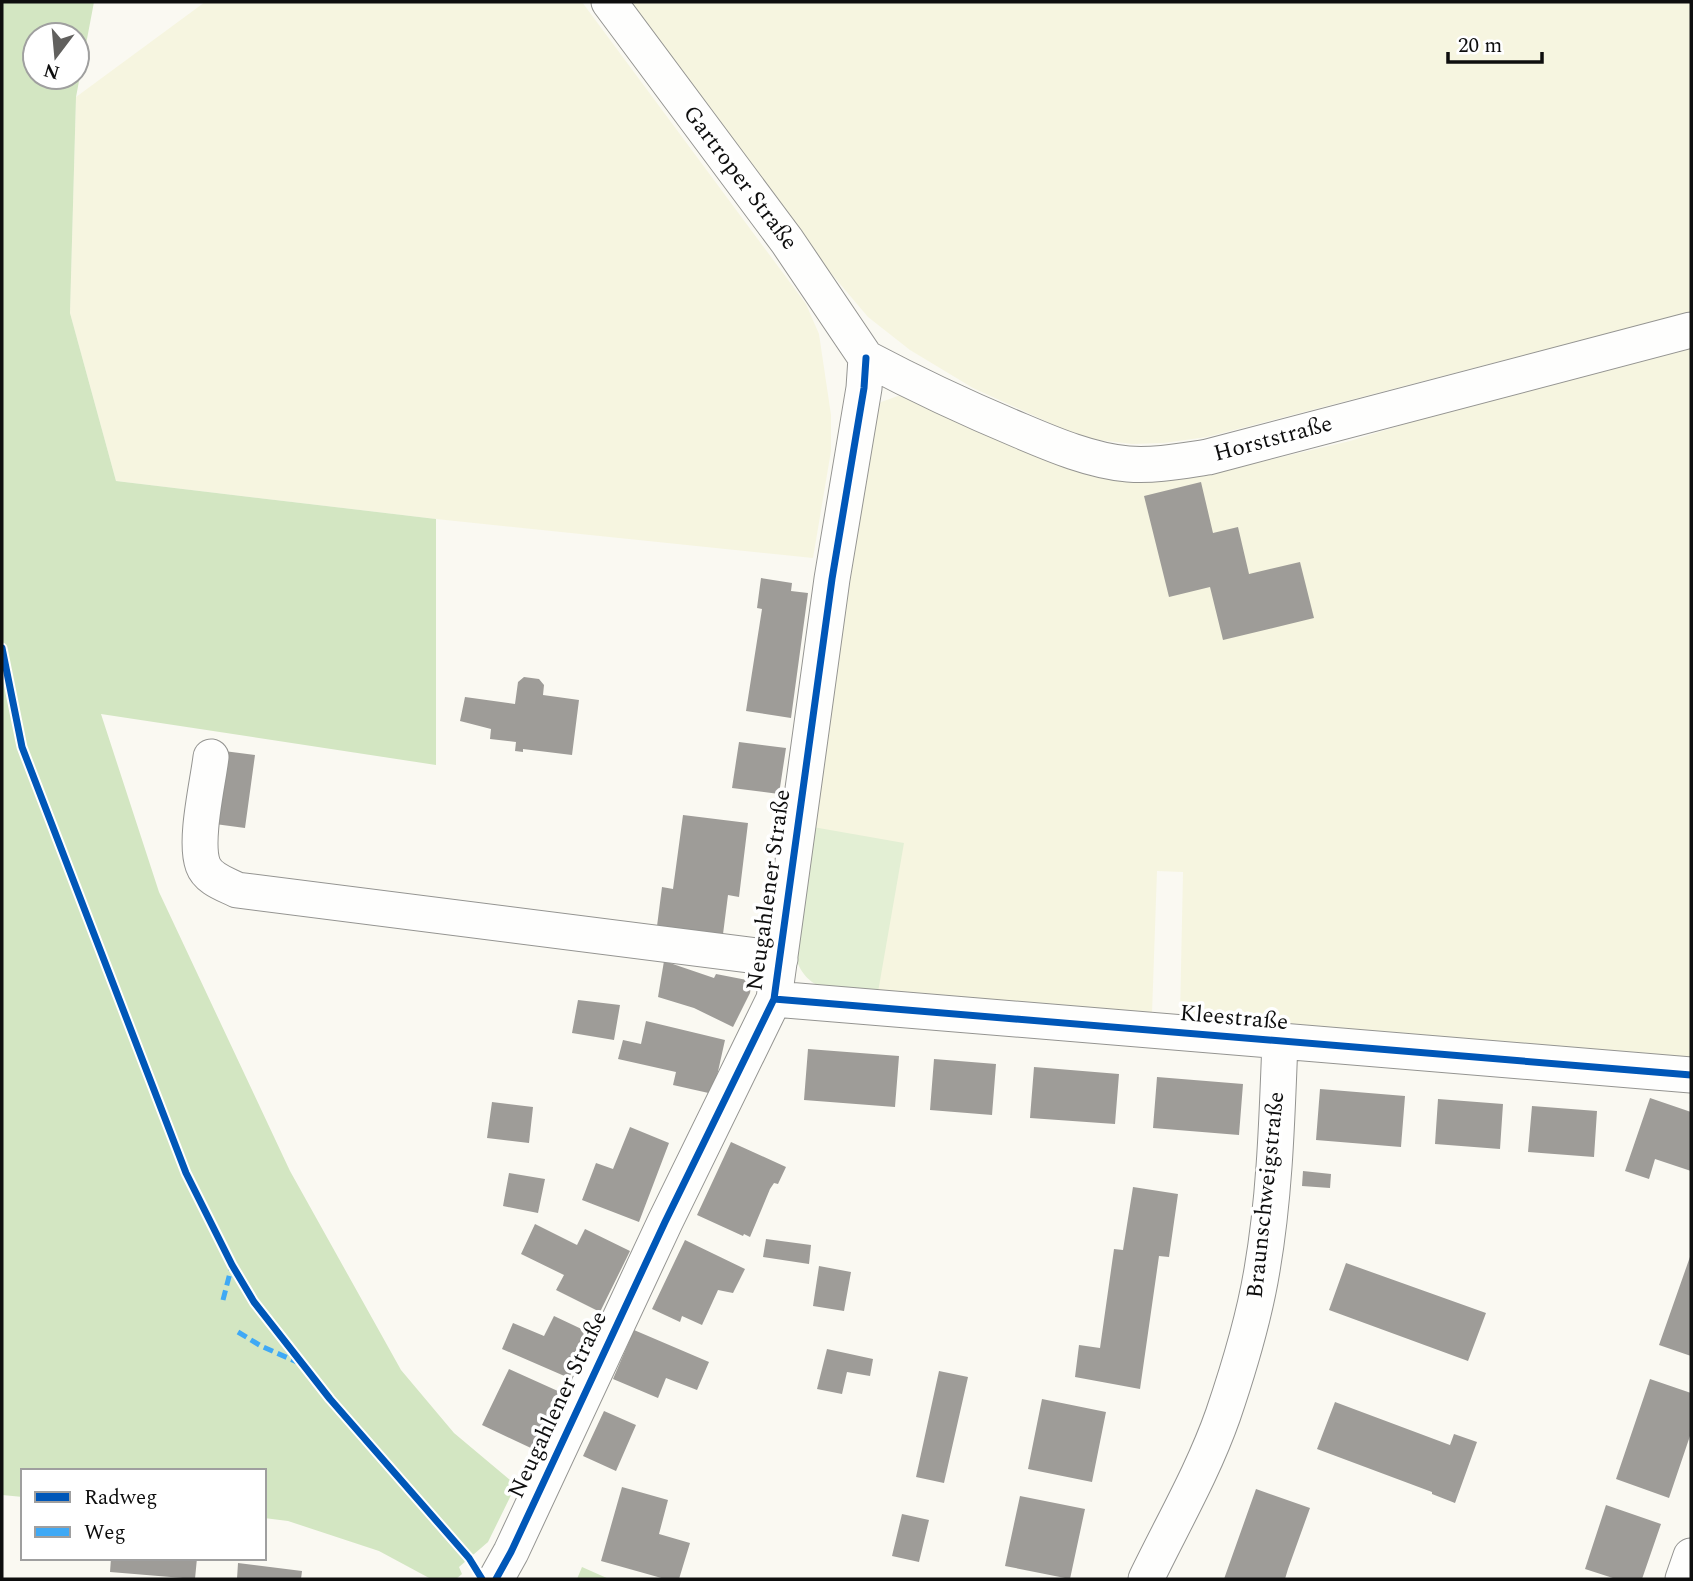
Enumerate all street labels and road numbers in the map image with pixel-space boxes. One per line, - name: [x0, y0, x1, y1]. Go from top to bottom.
- street label: Gartroper Straße: [674, 98, 806, 258]
- street label: Horststraße: [1210, 406, 1336, 472]
- street label: Neugahlener Straße: [738, 787, 800, 993]
- street label: Kleestraße: [1178, 996, 1290, 1040]
- street label: Braunschweigstraße: [1238, 1090, 1294, 1300]
- street label: Neugahlener Straße: [499, 1306, 617, 1504]

